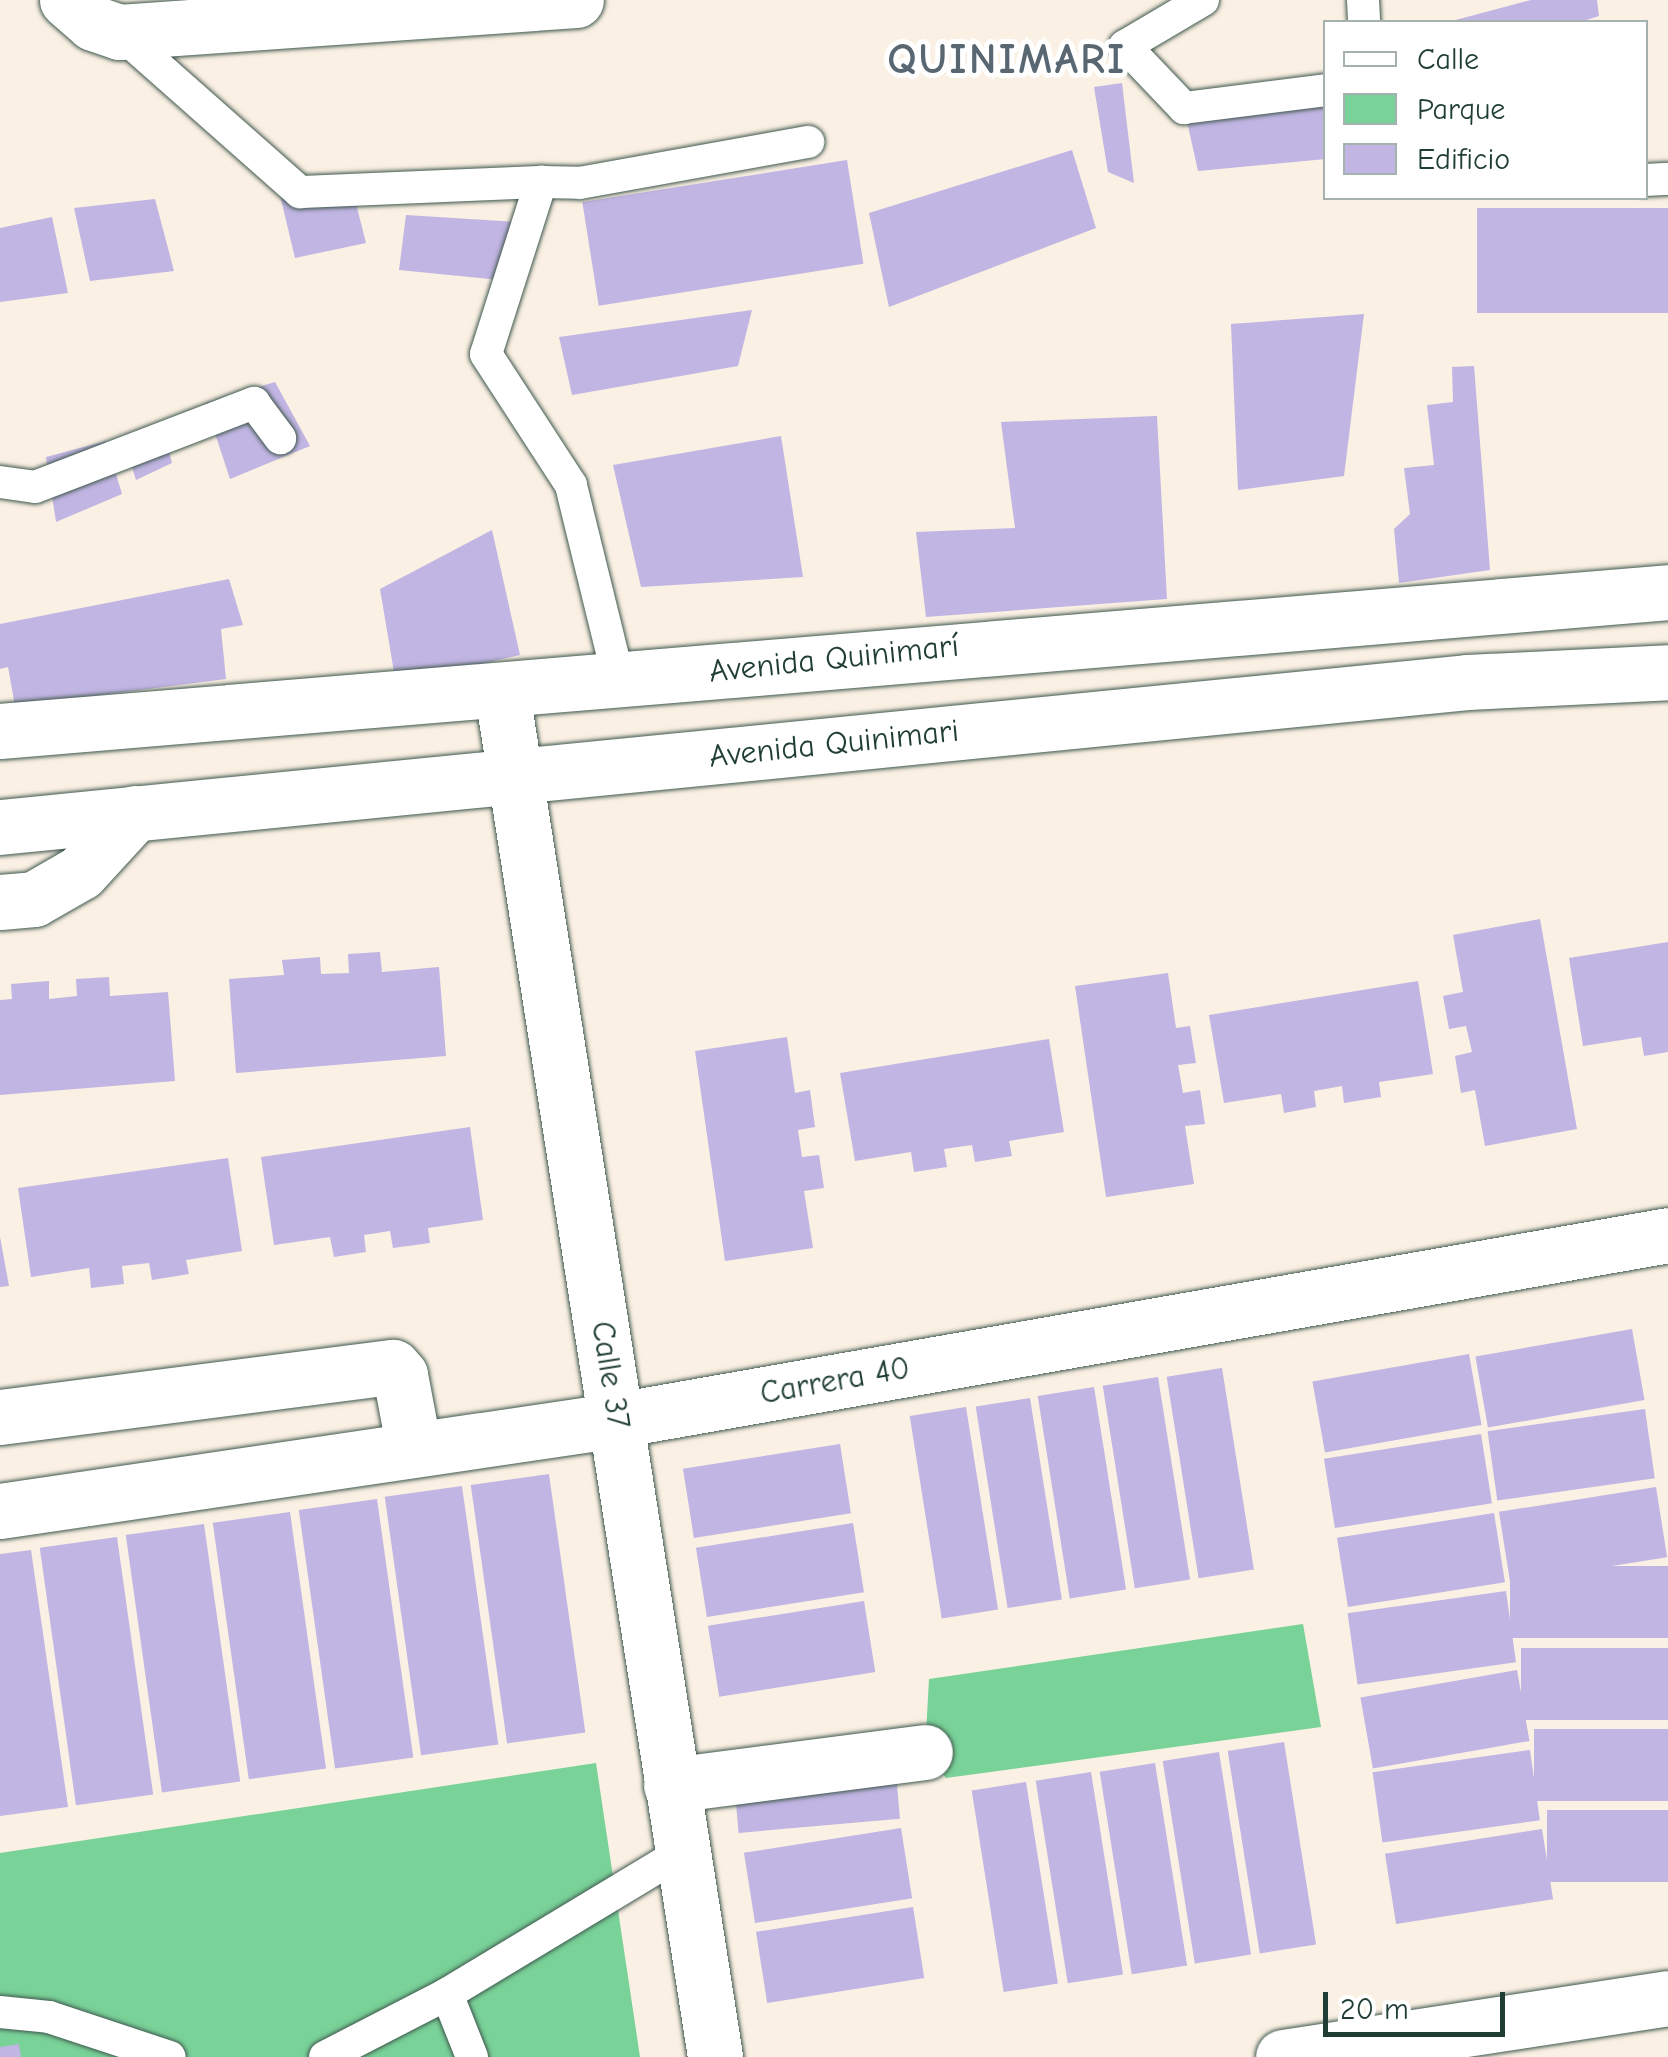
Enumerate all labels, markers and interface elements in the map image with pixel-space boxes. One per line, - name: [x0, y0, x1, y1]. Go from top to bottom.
- legend: [1323, 20, 1648, 200]
- district label: QUINIMARI: [887, 35, 1127, 85]
- text: Calle: [1417, 42, 1479, 77]
- text: Parque: [1417, 92, 1505, 127]
- text: Edificio: [1417, 142, 1510, 177]
- street label: Avenida Quinimarí: [707, 627, 961, 691]
- street label: Avenida Quinimari: [707, 712, 961, 776]
- street label: Calle 37: [583, 1319, 637, 1431]
- street label: Carrera 40: [757, 1349, 913, 1413]
- scale bar: [1328, 1972, 1510, 2034]
- text: 20 m: [1340, 1992, 1409, 2027]

